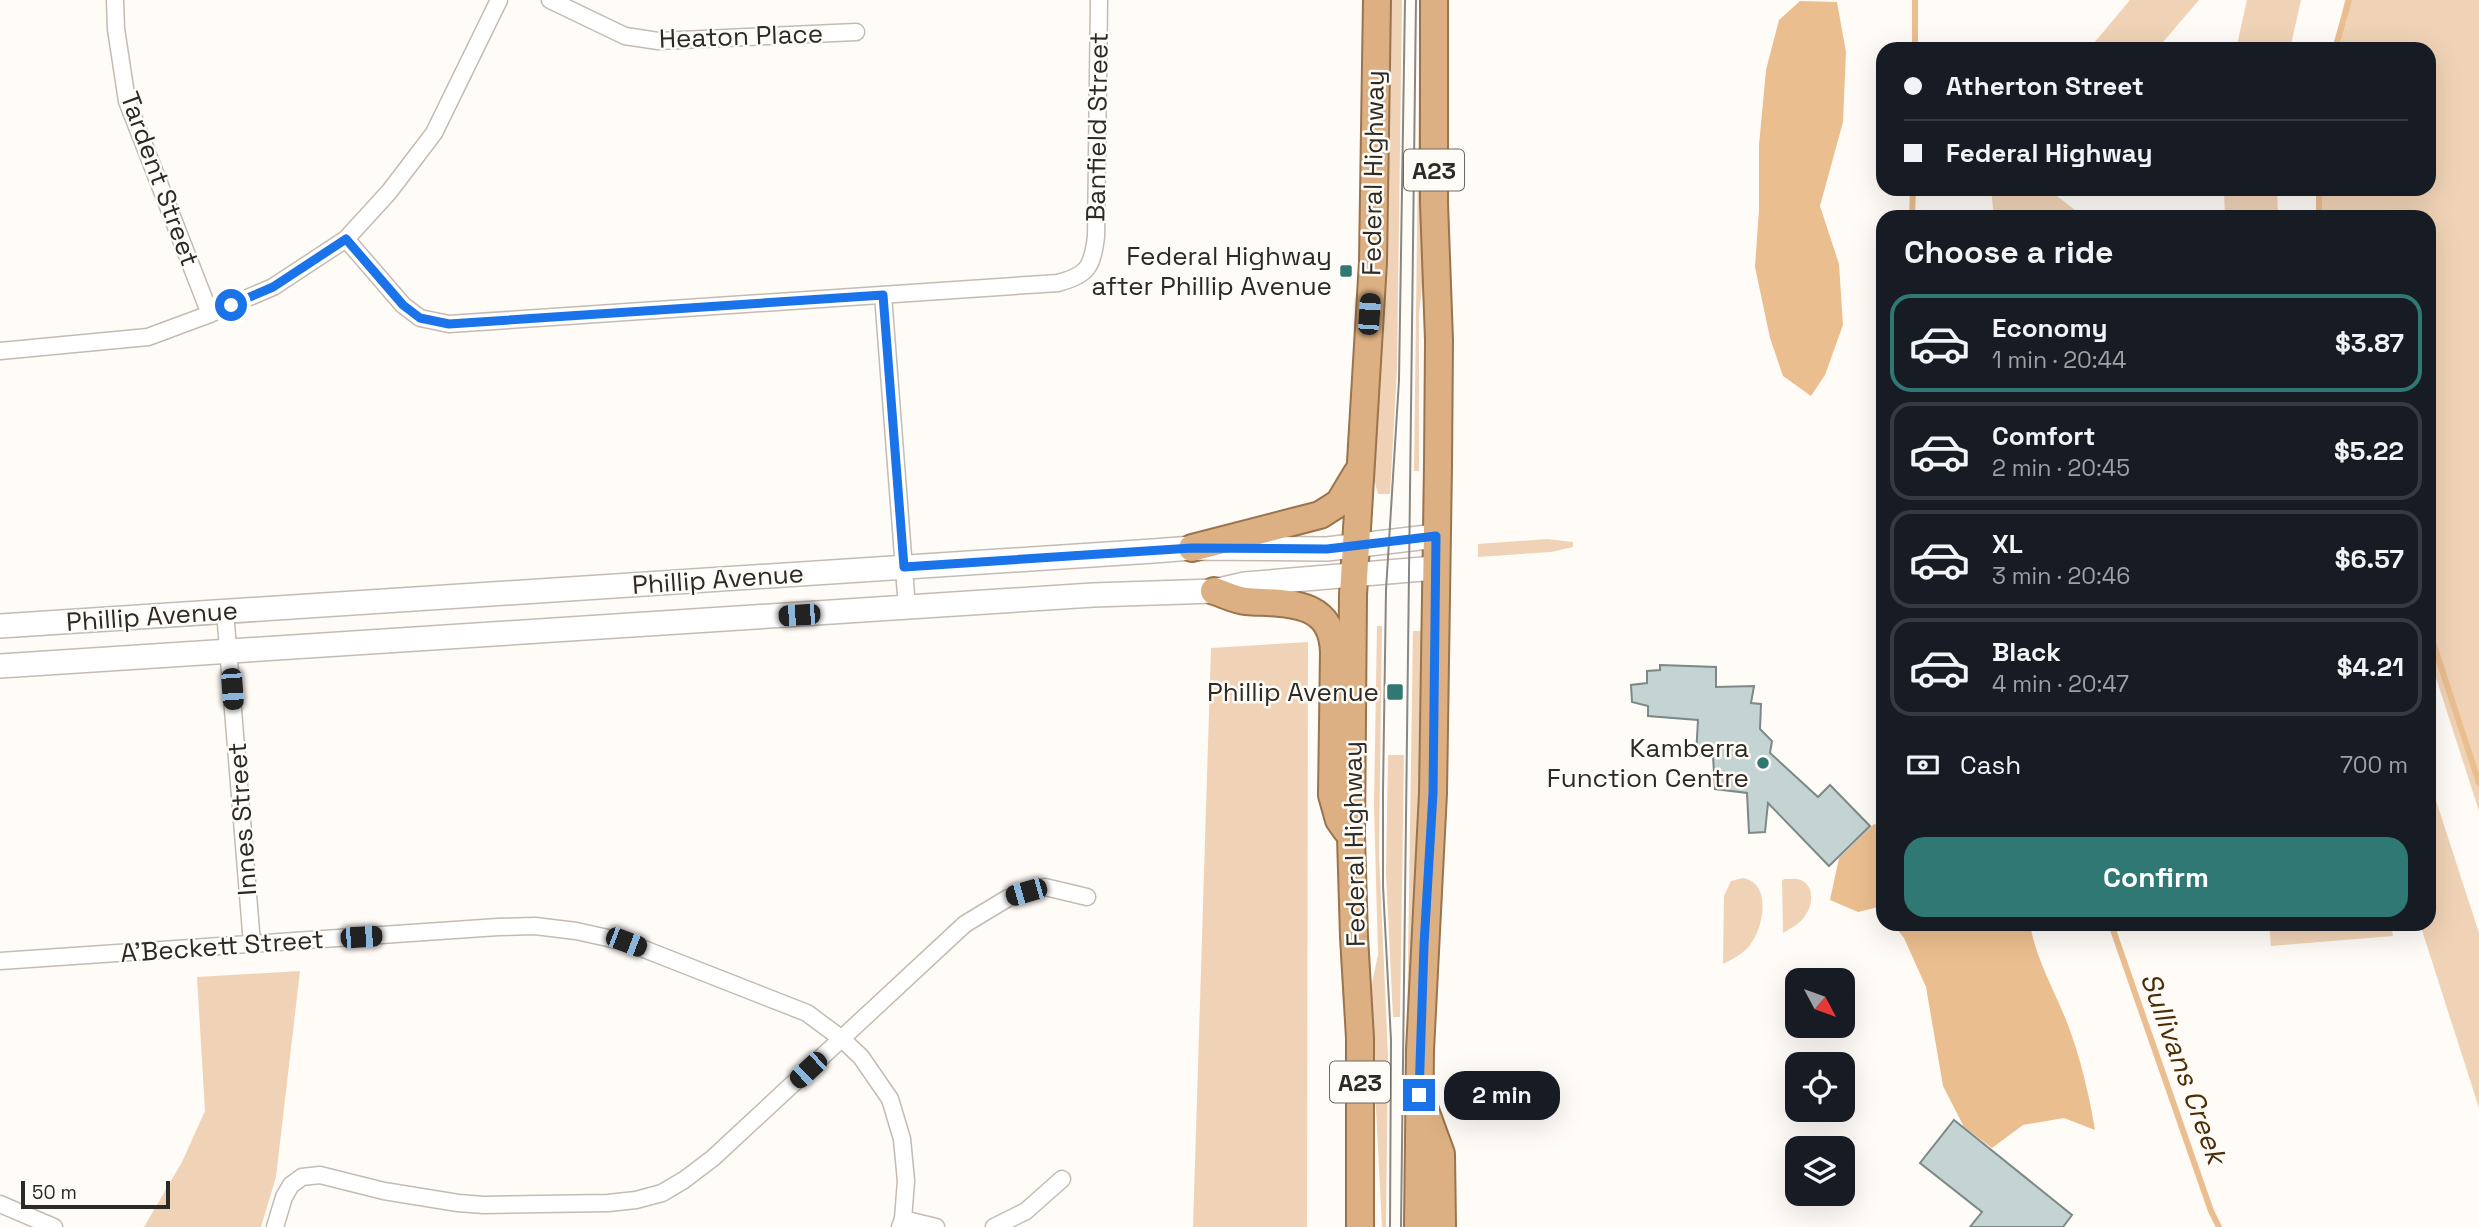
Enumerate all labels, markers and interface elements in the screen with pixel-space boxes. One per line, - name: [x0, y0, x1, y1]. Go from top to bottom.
- street label: Heaton Place: [658, 16, 824, 56]
- street label: Banfield Street: [1078, 32, 1116, 222]
- text: Atherton Street: [1946, 69, 2144, 103]
- street label: Federal Highway: [1354, 70, 1392, 276]
- street label: Tardent Street: [113, 87, 207, 271]
- text: Federal Highway: [1946, 136, 2153, 170]
- road number: A23: [1404, 150, 1464, 190]
- text: Choose a ride: [1904, 232, 2114, 272]
- place label: Federal Highway after Phillip Avenue: [1092, 239, 1332, 303]
- marker: Federal Highway after Phillip Avenue: [1338, 263, 1354, 279]
- route start: [215, 289, 247, 321]
- car: [1358, 292, 1381, 336]
- text: Economy: [1992, 311, 2108, 345]
- icon: car: [1908, 312, 1971, 375]
- text: $3.87: [2335, 326, 2404, 360]
- text: 1 min · 20:44: [1992, 345, 2126, 375]
- text: Comfort: [1992, 419, 2095, 453]
- icon: car: [1908, 420, 1971, 483]
- text: $5.22: [2334, 434, 2404, 468]
- text: 2 min · 20:45: [1992, 453, 2130, 483]
- text: XL: [1992, 527, 2023, 561]
- icon: car: [1908, 528, 1971, 591]
- text: $6.57: [2335, 542, 2404, 576]
- street label: Phillip Avenue: [631, 556, 805, 602]
- text: 3 min · 20:46: [1992, 561, 2130, 591]
- street label: Phillip Avenue: [65, 593, 239, 639]
- car: [778, 603, 821, 627]
- text: Black: [1992, 635, 2061, 669]
- icon: car: [1908, 636, 1971, 699]
- text: $4.21: [2337, 650, 2404, 684]
- car: [221, 667, 244, 711]
- text: 4 min · 20:47: [1992, 669, 2129, 699]
- place label: Phillip Avenue: [1207, 675, 1379, 709]
- marker: Phillip Avenue: [1385, 682, 1405, 702]
- place label: Kamberra Function Centre: [1547, 731, 1749, 795]
- street label: Innes Street: [220, 741, 264, 897]
- street label: Federal Highway: [1335, 741, 1373, 947]
- icon: cash: [1904, 746, 1942, 784]
- text: Cash: [1960, 748, 2021, 782]
- text: 700 m: [2340, 750, 2408, 780]
- marker: Kamberra Function Centre: [1755, 755, 1771, 771]
- button: Confirm: [1904, 837, 2408, 917]
- car: [1003, 876, 1050, 908]
- street label: A'Beckett Street: [119, 922, 325, 970]
- car: [340, 925, 383, 949]
- car: [603, 925, 650, 959]
- water label: Sullivans Creek: [2133, 967, 2236, 1171]
- north arrow: [1785, 968, 1855, 1038]
- map controls: [1785, 968, 1855, 1206]
- car: [786, 1048, 831, 1092]
- button: locate: [1785, 1052, 1855, 1122]
- road number: A23: [1330, 1062, 1390, 1102]
- callout: 2 min: [1444, 1070, 1559, 1120]
- route end: [1403, 1079, 1435, 1111]
- text: 2 min: [1472, 1080, 1532, 1110]
- button: layers: [1785, 1136, 1855, 1206]
- scale bar: [21, 1178, 170, 1210]
- text: 50 m: [32, 1180, 77, 1205]

